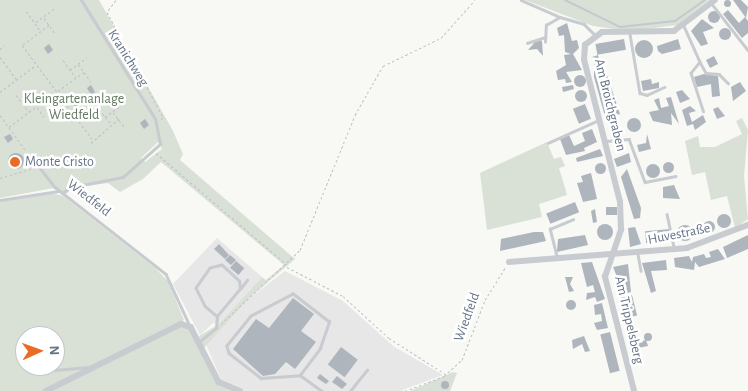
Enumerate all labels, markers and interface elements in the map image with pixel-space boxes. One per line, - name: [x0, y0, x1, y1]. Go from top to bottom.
- street label: Kranichweg: [104, 27, 152, 89]
- street label: Am Broichgraben: [590, 57, 630, 153]
- park label: Kleingartenanlage Wiedfeld: [24, 91, 124, 124]
- place label: Monte Cristo: [25, 154, 94, 170]
- marker: Monte Cristo: [9, 156, 21, 168]
- street label: Wiedfeld: [64, 176, 114, 220]
- street label: Huvestraße: [646, 220, 712, 248]
- street label: Am Trippelsberg: [611, 274, 647, 366]
- street label: Wiedfeld: [450, 290, 484, 344]
- north arrow: [15, 326, 65, 376]
- text: N: [47, 345, 61, 356]

